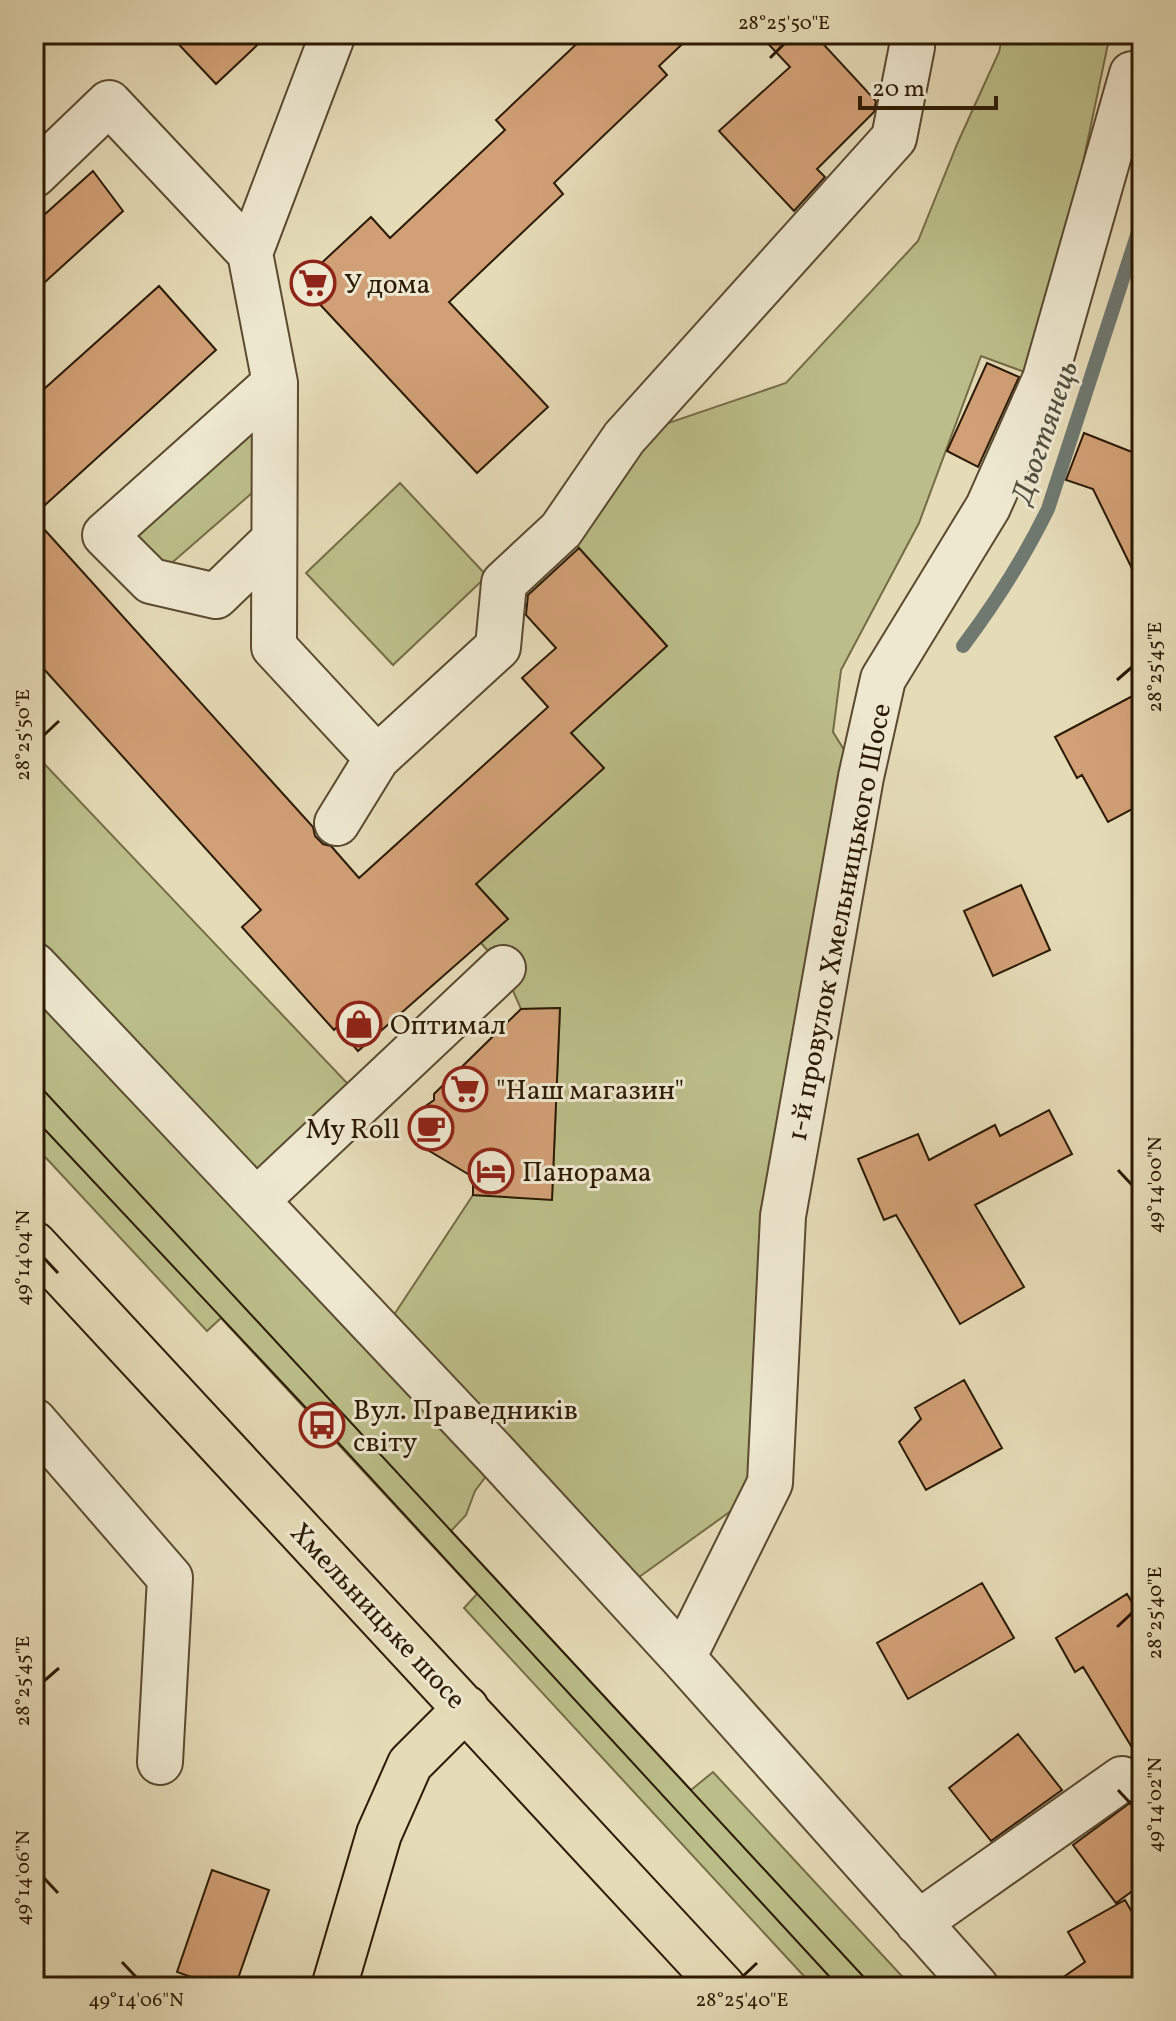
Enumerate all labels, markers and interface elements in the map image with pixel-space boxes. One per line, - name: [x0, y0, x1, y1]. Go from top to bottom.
- text: 28°25'50"E: [738, 10, 830, 38]
- scale bar: [860, 60, 996, 110]
- text: 20 m: [872, 73, 925, 107]
- supermarket icon: У дома: [289, 259, 337, 307]
- place label: У дома: [344, 266, 430, 305]
- water label: Дьогтянець: [1001, 356, 1090, 512]
- text: 28°25'45"E: [1142, 622, 1170, 712]
- text: 28°25'50"E: [10, 689, 38, 781]
- street label: 1-й провулок Хмельницького Шосе: [779, 700, 902, 1145]
- shop icon: Оптимал: [335, 1000, 383, 1048]
- place label: Оптимал: [390, 1007, 506, 1046]
- supermarket icon: "Наш магазин": [441, 1065, 489, 1113]
- place label: "Наш магазин": [496, 1072, 684, 1111]
- cafe icon: My Roll: [407, 1104, 455, 1152]
- place label: My Roll: [305, 1111, 400, 1150]
- text: 49°14'00"N: [1142, 1136, 1170, 1234]
- hotel icon: Панорама: [467, 1147, 515, 1195]
- place label: Панорама: [522, 1154, 652, 1193]
- text: 49°14'04"N: [10, 1210, 38, 1306]
- place label: Вул. Праведників світу: [353, 1392, 578, 1463]
- bus stop icon: Вул. Праведників світу: [298, 1401, 346, 1449]
- street label: Хмельницьке шосе: [280, 1515, 474, 1719]
- text: 28°25'40"E: [1142, 1567, 1170, 1659]
- text: 28°25'45"E: [10, 1636, 38, 1726]
- text: 49°14'02"N: [1142, 1757, 1170, 1853]
- text: 49°14'06"N: [10, 1830, 38, 1926]
- text: 49°14'06"N: [88, 1987, 184, 2015]
- text: 28°25'40"E: [696, 1987, 788, 2015]

